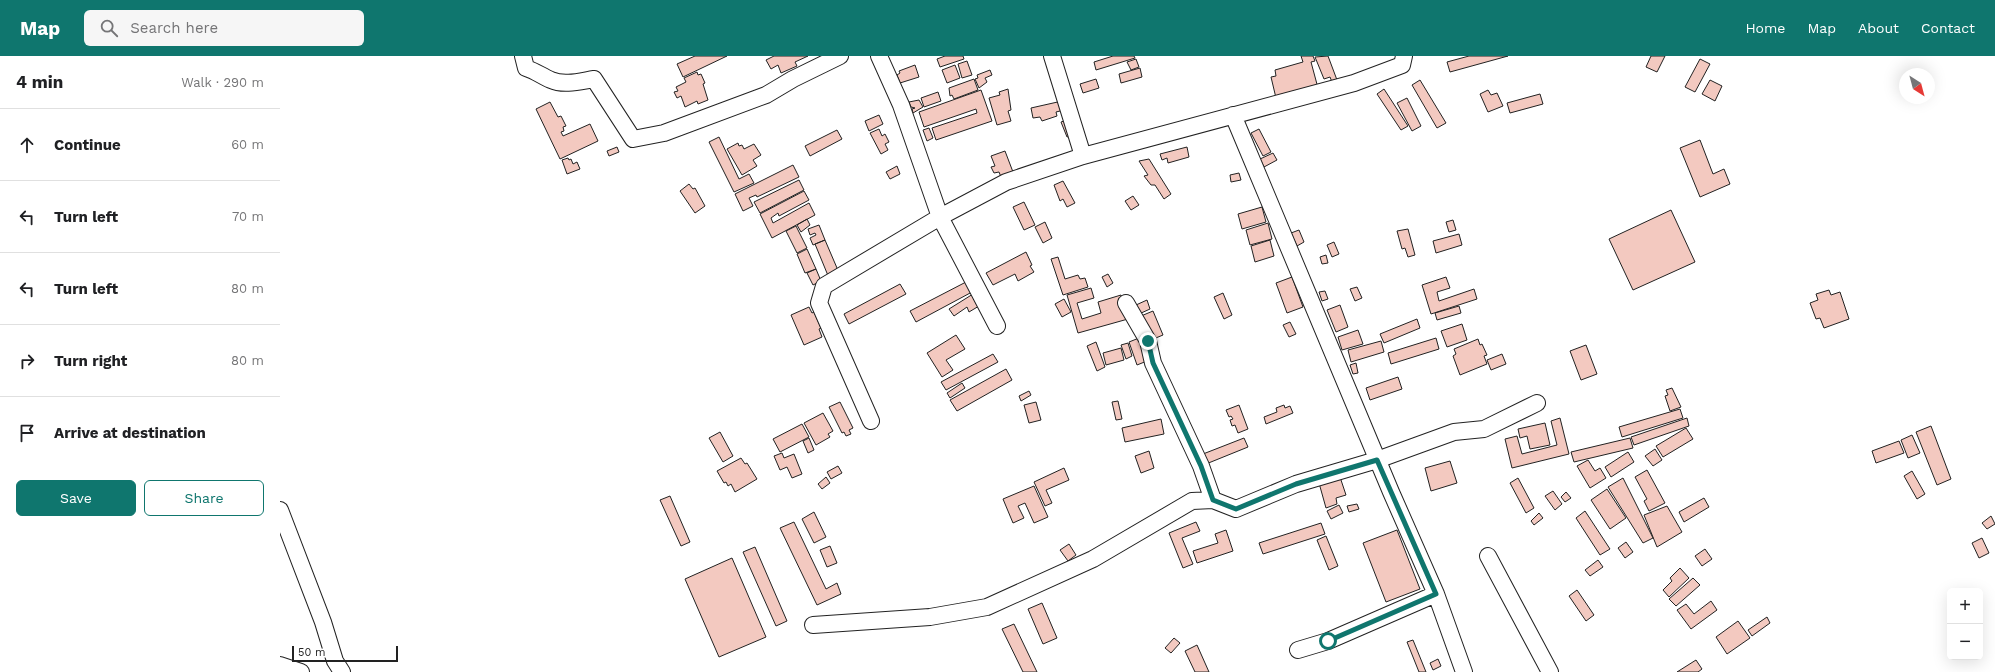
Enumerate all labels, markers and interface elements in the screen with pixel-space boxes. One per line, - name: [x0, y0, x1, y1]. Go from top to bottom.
- search box: [84, 10, 364, 46]
- text: Map: [20, 17, 60, 40]
- icon: search: [98, 17, 120, 39]
- text: Search here: [130, 19, 218, 37]
- text: Home: [1745, 20, 1785, 36]
- text: Map: [1807, 20, 1836, 36]
- text: About: [1858, 20, 1899, 36]
- text: Contact: [1921, 20, 1975, 36]
- north arrow: [1899, 68, 1935, 104]
- text: 4 min: [16, 72, 63, 92]
- text: Walk · 290 m: [181, 75, 264, 90]
- icon: ahead: [16, 134, 38, 156]
- text: Continue: [54, 136, 121, 154]
- text: 60 m: [231, 137, 264, 152]
- icon: left: [16, 206, 38, 228]
- text: Turn left: [54, 208, 118, 226]
- text: 70 m: [232, 209, 264, 224]
- icon: left: [16, 278, 38, 300]
- text: Turn left: [54, 280, 118, 298]
- text: 80 m: [231, 281, 264, 296]
- route end: [1139, 332, 1157, 350]
- icon: right: [16, 350, 38, 372]
- text: Turn right: [54, 352, 127, 370]
- text: 80 m: [231, 353, 264, 368]
- icon: arrive: [16, 422, 38, 444]
- text: Arrive at destination: [54, 424, 206, 442]
- button: Save: [16, 480, 136, 516]
- button: Share: [144, 480, 264, 516]
- map controls: [1947, 588, 1983, 660]
- button: +: [1947, 588, 1983, 624]
- button: −: [1947, 624, 1983, 660]
- route start: [1319, 632, 1337, 650]
- scale bar: [292, 644, 398, 663]
- text: 50 m: [298, 646, 325, 659]

